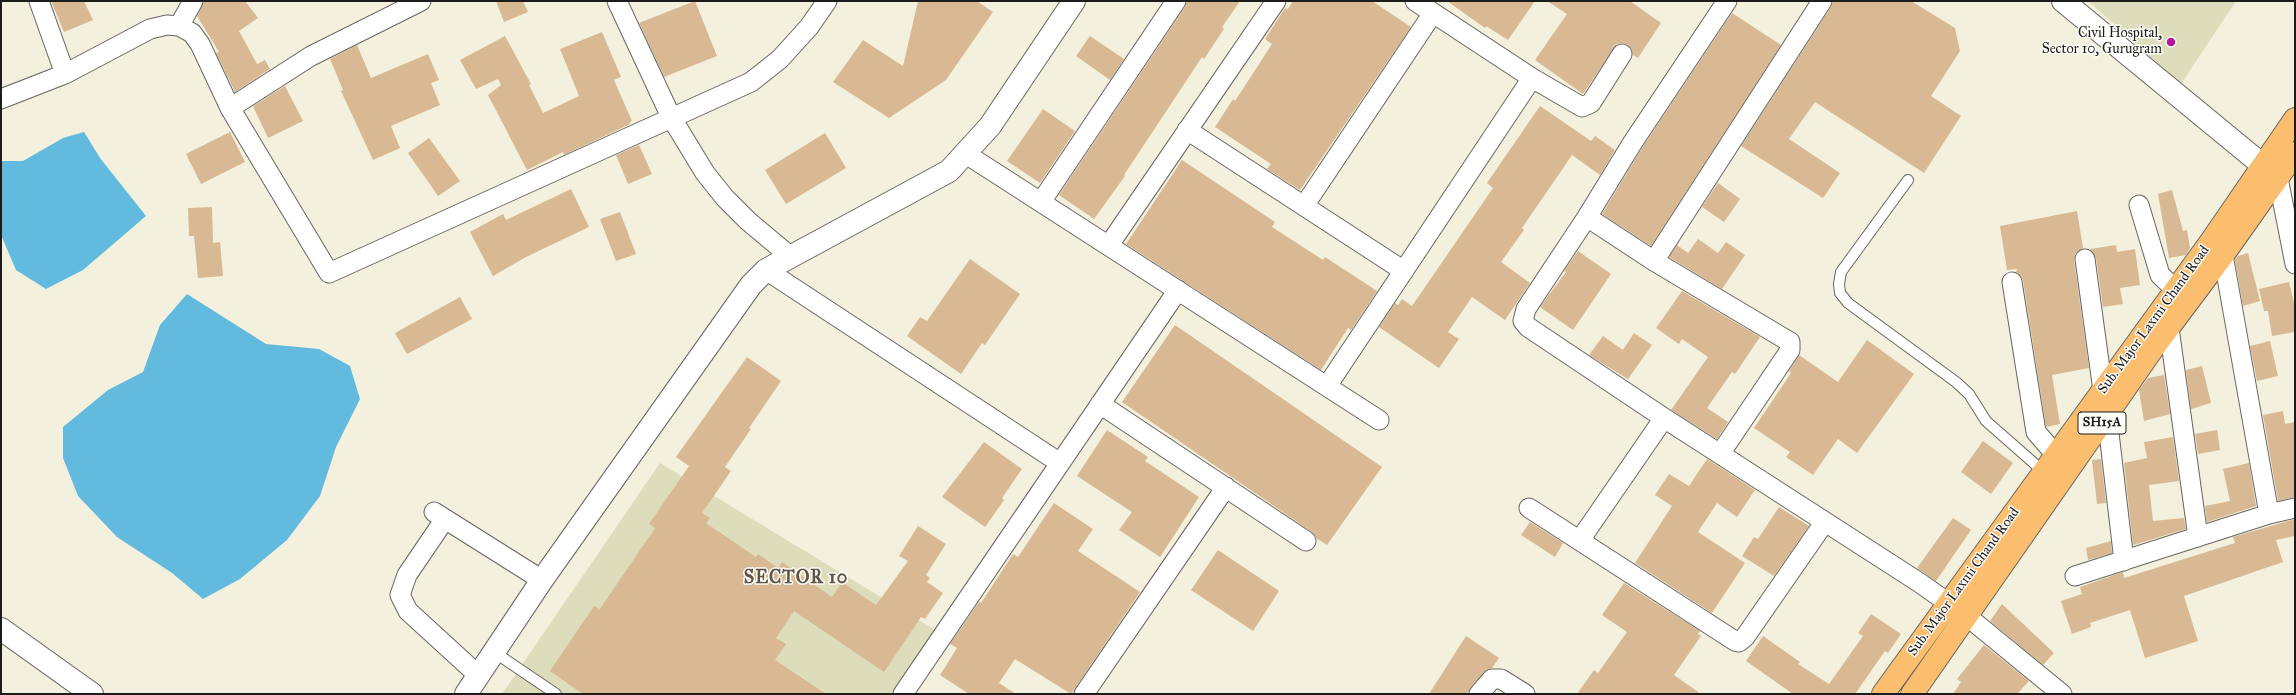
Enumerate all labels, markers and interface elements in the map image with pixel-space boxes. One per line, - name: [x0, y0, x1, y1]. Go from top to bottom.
- place label: Civil Hospital, Sector 10, Gurugram: [2042, 26, 2162, 58]
- marker: Civil Hospital, Sector 10, Gurugram: [2165, 36, 2177, 48]
- street label: Sub. Major Laxmi Chand Road: [2095, 243, 2213, 397]
- road number: SH15A: [2078, 412, 2126, 434]
- street label: Sub. Major Laxmi Chand Road: [1905, 505, 2023, 659]
- district label: SECTOR 10: [744, 568, 848, 590]

